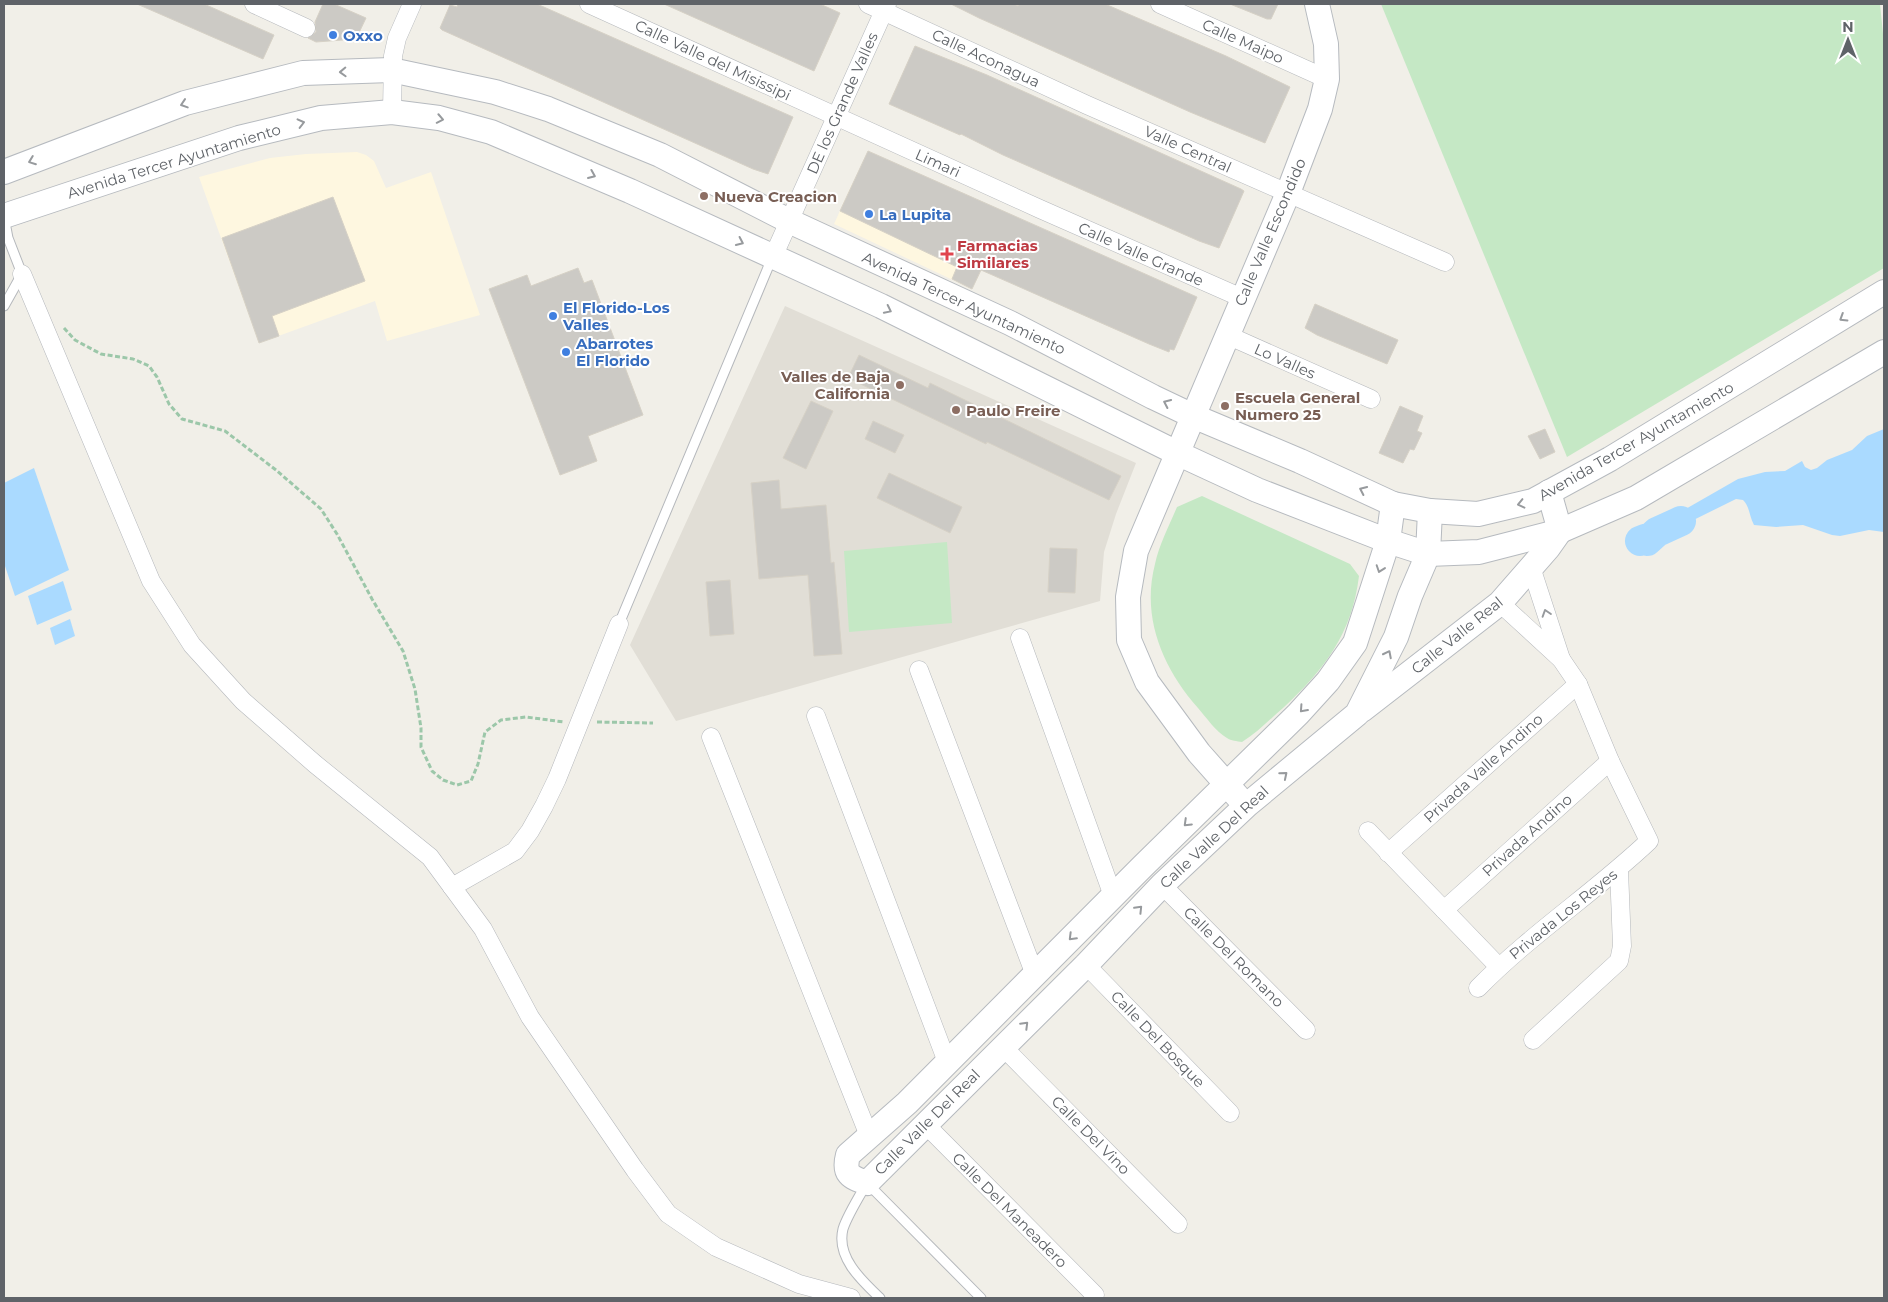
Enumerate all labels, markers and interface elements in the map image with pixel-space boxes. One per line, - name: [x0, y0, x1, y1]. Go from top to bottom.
- street label: Calle Maipo: [1199, 15, 1287, 67]
- north arrow: [1823, 15, 1873, 65]
- street label: Calle Valle del Misissipi: [632, 16, 794, 104]
- text: N: [1842, 18, 1854, 36]
- street label: Calle Aconagua: [929, 25, 1043, 91]
- place label: Oxxo: [343, 26, 383, 45]
- marker: Oxxo: [327, 29, 339, 41]
- street label: DE los Grande Valles: [802, 29, 882, 177]
- one-way arrow: [338, 67, 346, 77]
- one-way arrow: [180, 98, 189, 108]
- one-way arrow: [436, 113, 445, 124]
- one-way arrow: [296, 118, 305, 129]
- street label: Avenida Tercer Ayuntamiento: [65, 119, 283, 203]
- street label: Valle Central: [1141, 121, 1235, 177]
- street label: Limari: [912, 145, 964, 181]
- one-way arrow: [28, 155, 37, 166]
- street label: Calle Valle Escondido: [1230, 155, 1310, 309]
- one-way arrow: [587, 169, 596, 179]
- place label: Nueva Creacion: [714, 187, 837, 206]
- marker: Nueva Creacion: [698, 190, 710, 202]
- place label: La Lupita: [879, 205, 951, 224]
- marker: La Lupita: [863, 208, 875, 220]
- street label: Calle Valle Grande: [1075, 218, 1207, 290]
- one-way arrow: [735, 236, 744, 247]
- place label: Farmacias Similares: [957, 236, 1038, 272]
- street label: Avenida Tercer Ayuntamiento: [859, 247, 1069, 359]
- marker: Farmacias Similares: [941, 248, 953, 260]
- place label: El Florido-Los Valles: [562, 298, 670, 334]
- one-way arrow: [883, 304, 892, 314]
- marker: El Florido-Los Valles: [547, 310, 559, 322]
- one-way arrow: [1839, 311, 1848, 321]
- place label: Abarrotes El Florido: [575, 334, 653, 370]
- street label: Lo Valles: [1251, 339, 1319, 383]
- marker: Abarrotes El Florido: [560, 346, 572, 358]
- place label: Valles de Baja California: [780, 367, 890, 403]
- street label: Avenida Tercer Ayuntamiento: [1535, 377, 1737, 505]
- marker: Valles de Baja California: [894, 379, 906, 391]
- place label: Escuela General Numero 25: [1235, 388, 1360, 424]
- one-way arrow: [1163, 400, 1172, 410]
- marker: Escuela General Numero 25: [1219, 400, 1231, 412]
- place label: Paulo Freire: [966, 401, 1060, 420]
- marker: Paulo Freire: [950, 404, 962, 416]
- one-way arrow: [1359, 486, 1368, 496]
- one-way arrow: [1516, 498, 1525, 509]
- one-way arrow: [1376, 564, 1386, 572]
- street label: Calle Valle Real: [1407, 592, 1507, 678]
- one-way arrow: [1542, 610, 1552, 618]
- one-way arrow: [1382, 650, 1392, 659]
- one-way arrow: [1300, 703, 1309, 712]
- street label: Privada Valle Andino: [1419, 709, 1547, 827]
- one-way arrow: [1278, 771, 1287, 780]
- street label: Calle Valle Del Real: [1156, 782, 1272, 892]
- street label: Privada Andino: [1478, 790, 1576, 880]
- one-way arrow: [1184, 817, 1193, 826]
- street label: Privada Los Reyes: [1505, 865, 1621, 963]
- street label: Calle Del Romano: [1180, 903, 1288, 1011]
- one-way arrow: [1133, 906, 1142, 915]
- one-way arrow: [1069, 932, 1078, 941]
- street label: Calle Del Bosque: [1107, 987, 1209, 1091]
- one-way arrow: [1020, 1022, 1029, 1031]
- street label: Calle Valle Del Real: [870, 1065, 984, 1179]
- street label: Calle Del Vino: [1048, 1092, 1134, 1178]
- street label: Calle Del Maneadero: [948, 1148, 1072, 1272]

